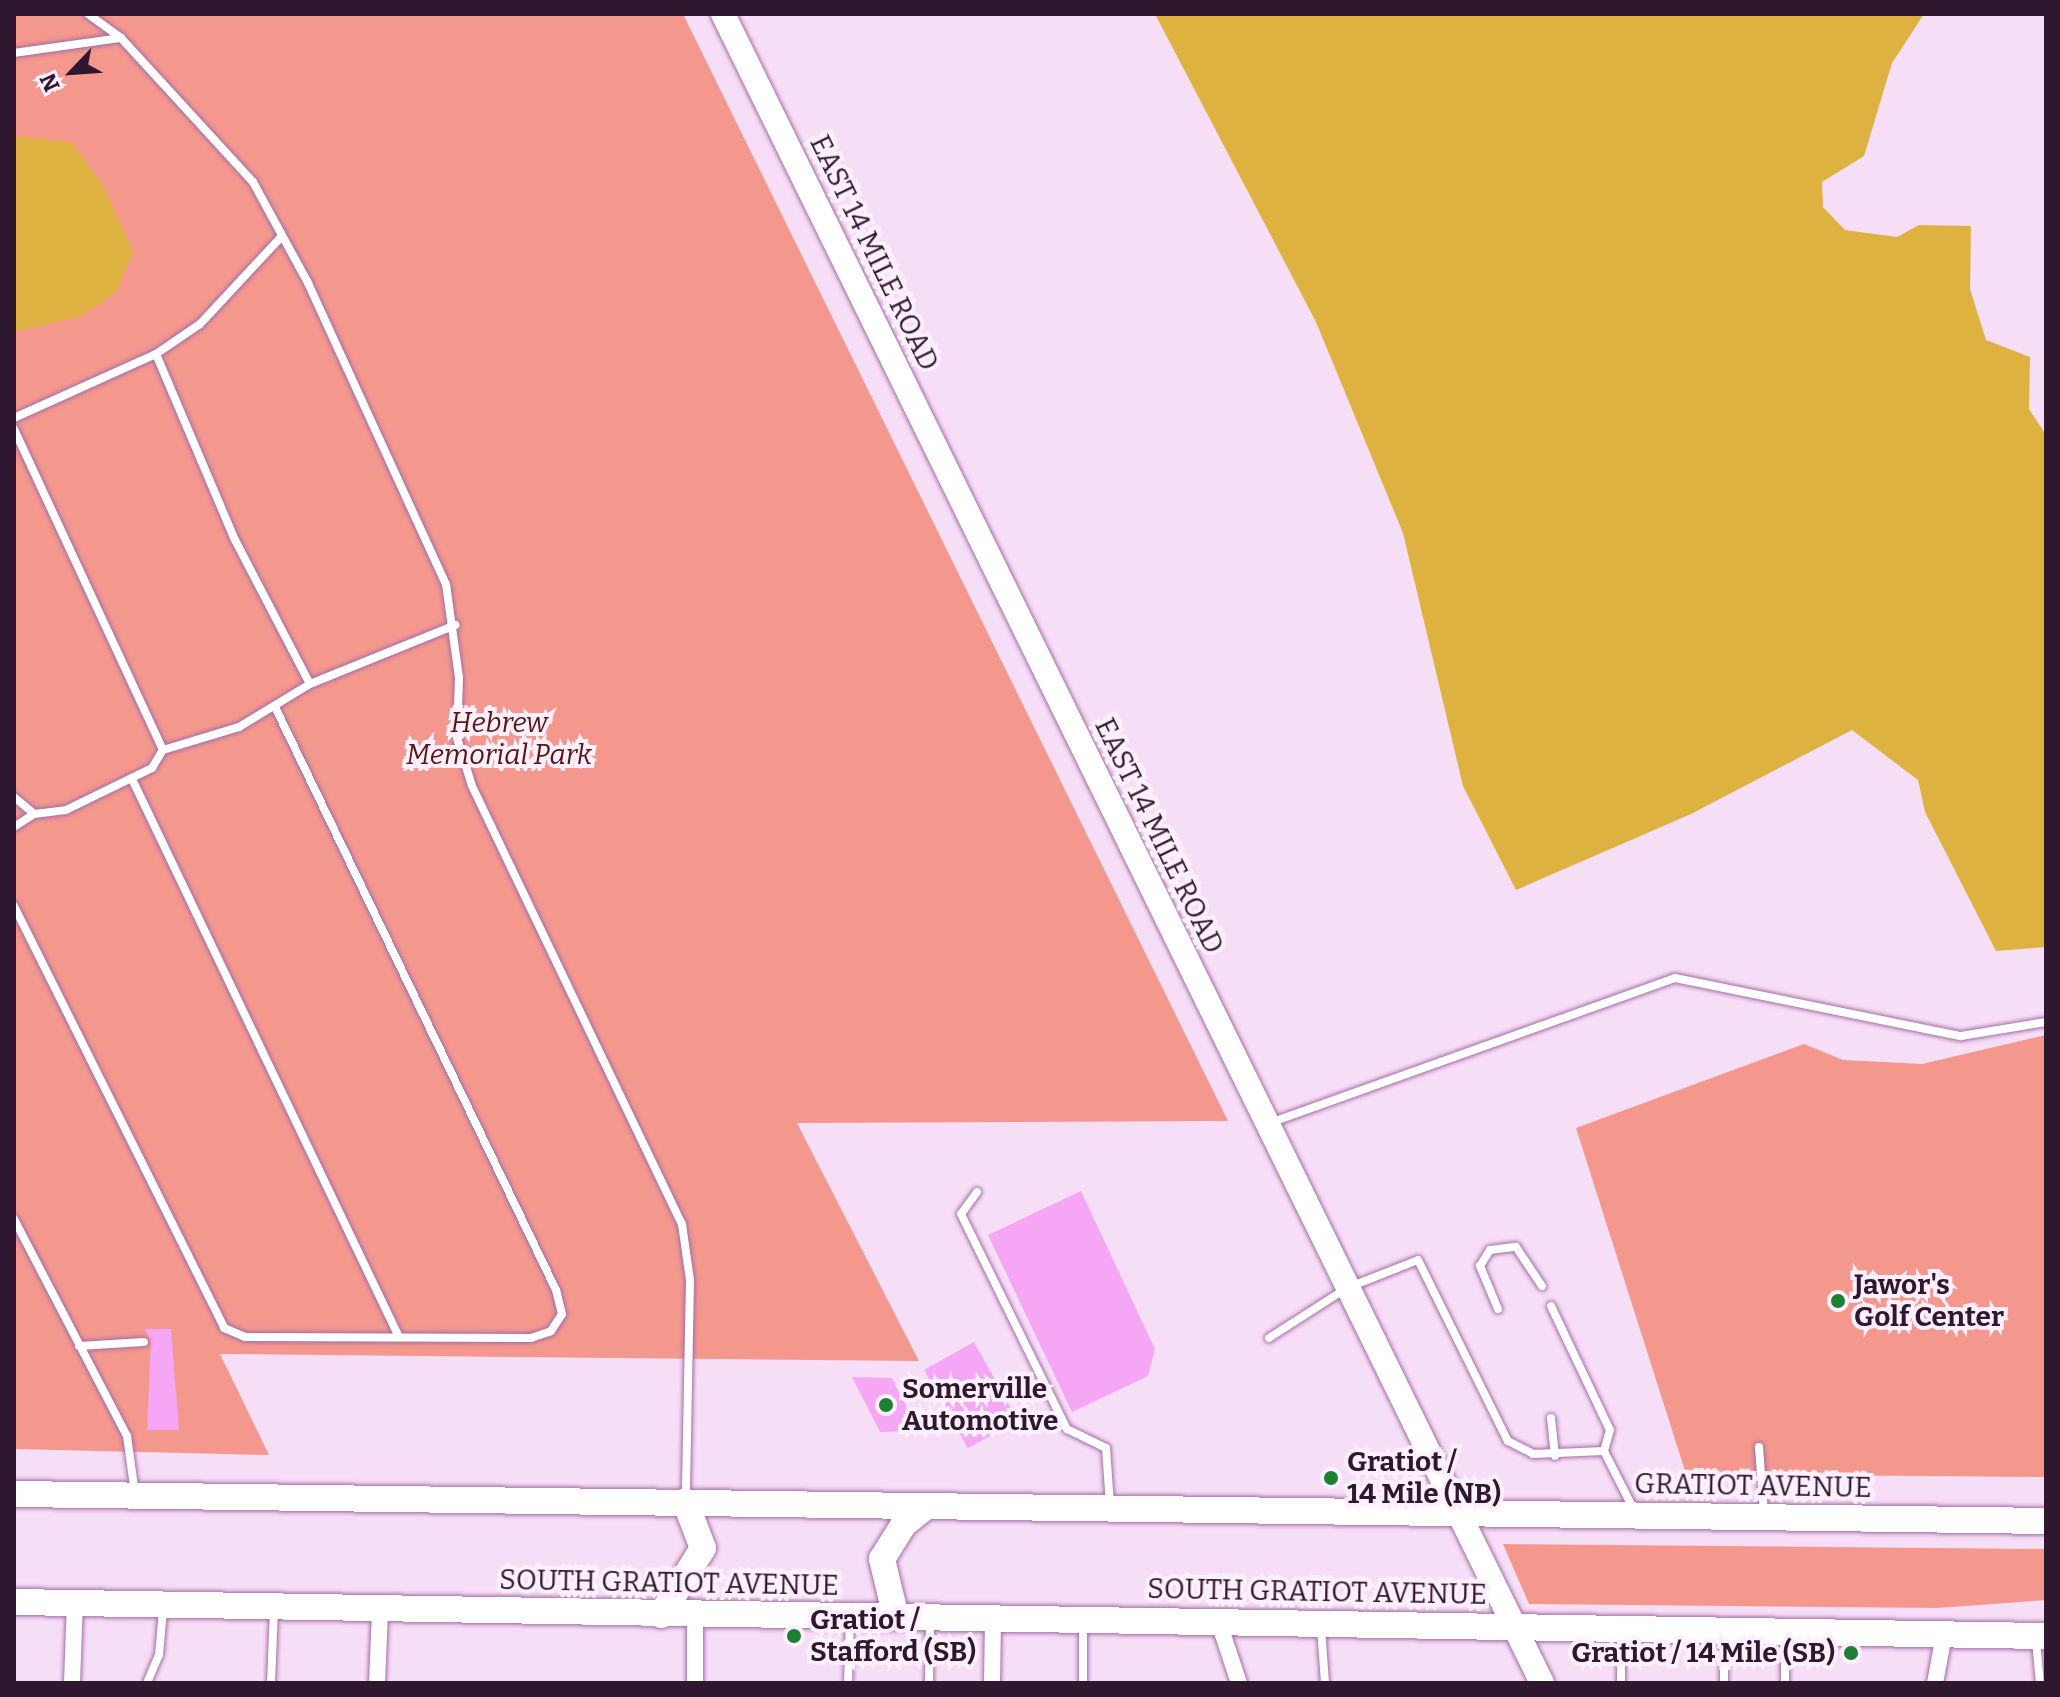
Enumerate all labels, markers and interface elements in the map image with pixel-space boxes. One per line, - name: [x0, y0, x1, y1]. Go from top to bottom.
- north arrow: [32, 32, 112, 112]
- text: N: [34, 69, 66, 96]
- street label: EAST 14 MILE ROAD: [802, 130, 946, 376]
- park label: Hebrew Memorial Park: [406, 706, 592, 772]
- street label: EAST 14 MILE ROAD: [1087, 713, 1231, 959]
- place label: Jawor's Golf Center: [1854, 1268, 2004, 1334]
- marker: Jawor's Golf Center: [1829, 1292, 1847, 1310]
- place label: Somerville Automotive: [902, 1372, 1058, 1438]
- marker: Somerville Automotive: [877, 1396, 895, 1414]
- place label: Gratiot / 14 Mile (NB): [1347, 1445, 1501, 1511]
- street label: GRATIOT AVENUE: [1634, 1467, 1872, 1505]
- marker: Gratiot / 14 Mile (NB): [1322, 1469, 1340, 1487]
- street label: SOUTH GRATIOT AVENUE: [499, 1563, 839, 1603]
- street label: SOUTH GRATIOT AVENUE: [1147, 1572, 1487, 1612]
- place label: Gratiot / Stafford (SB): [810, 1603, 976, 1669]
- marker: Gratiot / Stafford (SB): [785, 1627, 803, 1645]
- place label: Gratiot / 14 Mile (SB): [1571, 1636, 1835, 1670]
- marker: Gratiot / 14 Mile (SB): [1842, 1644, 1860, 1662]

